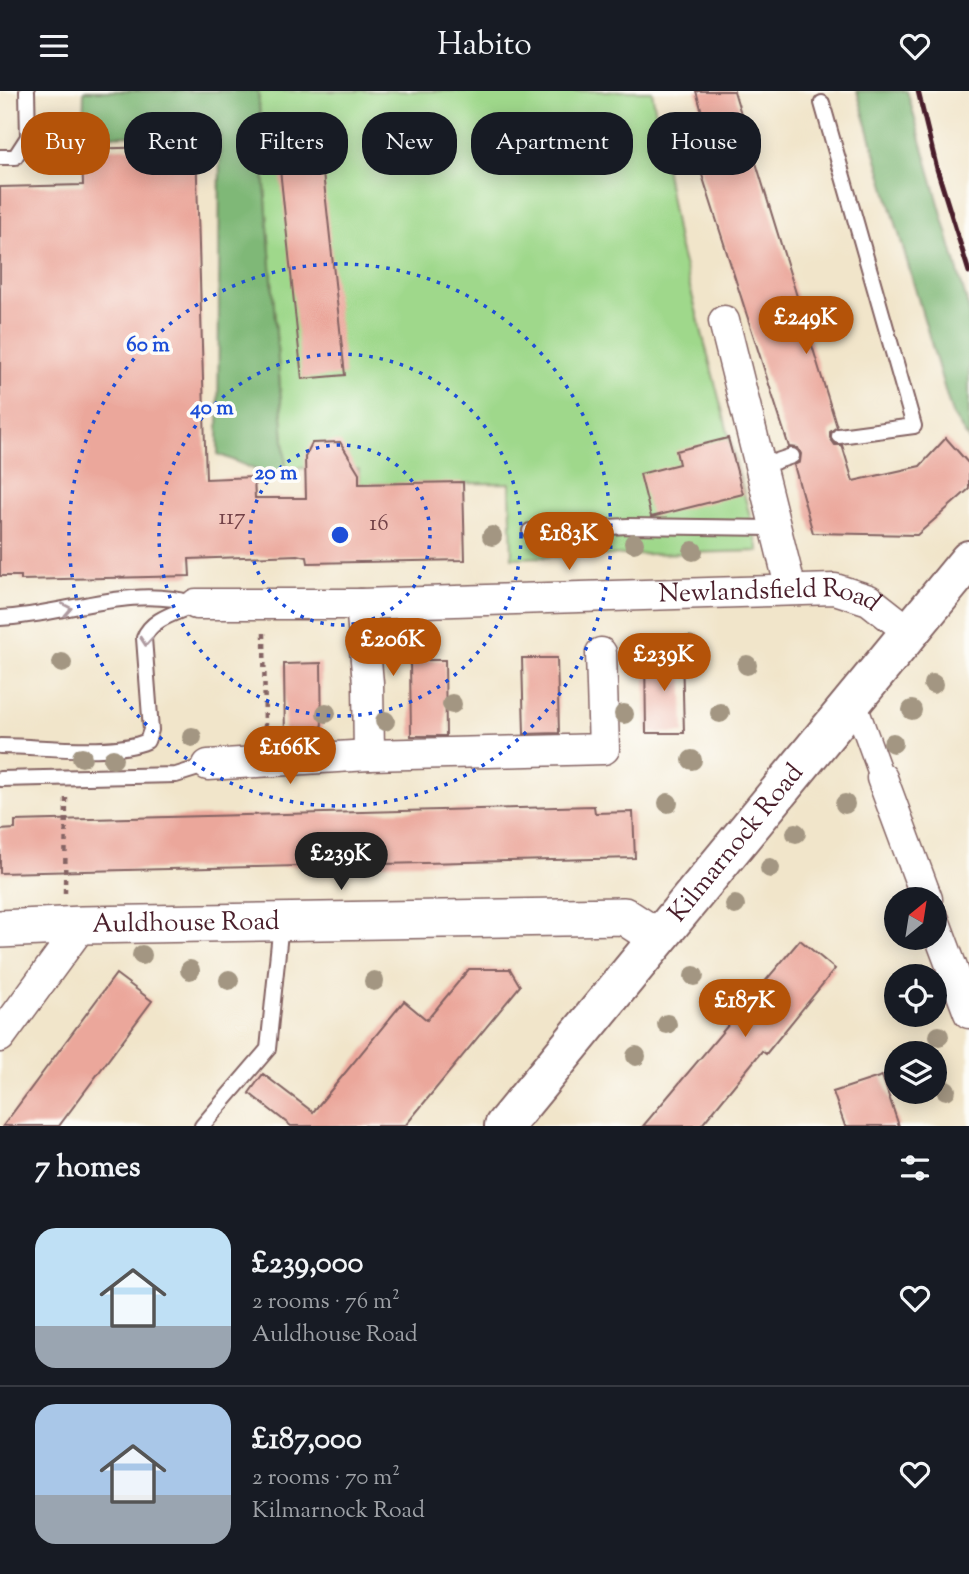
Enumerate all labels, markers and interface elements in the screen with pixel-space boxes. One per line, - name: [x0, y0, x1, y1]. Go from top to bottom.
- text: Habito: [437, 23, 532, 69]
- icon: menu: [35, 27, 73, 65]
- icon: heart: [896, 27, 934, 65]
- chip: Buy: [21, 112, 110, 175]
- chip: Rent: [124, 112, 222, 175]
- chip: Filters: [236, 112, 348, 175]
- chip: New: [362, 112, 457, 175]
- chip: Apartment: [471, 112, 633, 175]
- chip: House: [647, 112, 761, 175]
- pin: £249K: [757, 296, 855, 356]
- text: £249K: [775, 302, 837, 335]
- text: 60 m: [126, 331, 170, 361]
- text: 40 m: [189, 394, 234, 424]
- text: 20 m: [255, 459, 298, 489]
- house number: 117: [218, 502, 246, 535]
- house number: 16: [369, 508, 389, 541]
- pin: £183K: [520, 512, 618, 572]
- text: £183K: [540, 518, 598, 551]
- centre of rings: [328, 523, 352, 547]
- street label: Newlandsfield Road: [658, 570, 889, 621]
- one-way arrow: [61, 602, 73, 617]
- pin: £206K: [344, 619, 442, 678]
- text: £206K: [361, 624, 425, 657]
- pin: £239K: [615, 633, 713, 693]
- one-way arrow: [139, 636, 154, 647]
- text: £239K: [634, 639, 694, 672]
- pin: £166K: [241, 727, 339, 786]
- text: £166K: [260, 732, 320, 765]
- street label: Kilmarnock Road: [660, 756, 813, 930]
- pin: £239K: [292, 833, 390, 892]
- text: £239K: [311, 838, 371, 871]
- north arrow: [884, 887, 947, 950]
- map controls: [884, 887, 947, 1104]
- street label: Auldhouse Road: [92, 903, 280, 943]
- button: locate: [884, 964, 947, 1027]
- pin: £187K: [696, 979, 794, 1039]
- text: £187K: [715, 985, 775, 1018]
- button: layers: [884, 1041, 947, 1104]
- text: 7 homes: [35, 1147, 140, 1190]
- icon: filters: [896, 1149, 934, 1187]
- text: £239,000: [252, 1243, 363, 1286]
- icon: home: [91, 1256, 175, 1340]
- icon: heart: [896, 1279, 934, 1317]
- text: 2 rooms · 76 m²: [252, 1286, 400, 1319]
- text: Auldhouse Road: [252, 1319, 418, 1352]
- text: £187,000: [252, 1419, 362, 1462]
- icon: home: [91, 1432, 175, 1516]
- icon: heart: [896, 1455, 934, 1493]
- text: 2 rooms · 70 m²: [252, 1462, 400, 1495]
- text: Kilmarnock Road: [252, 1495, 425, 1528]

